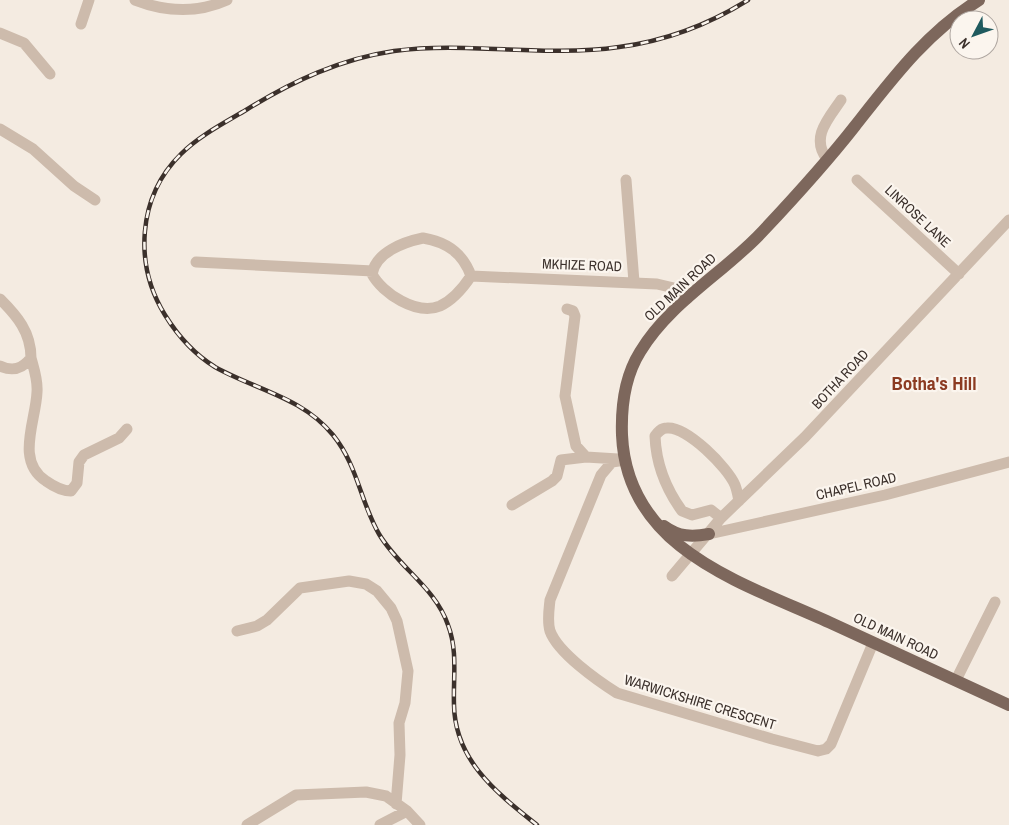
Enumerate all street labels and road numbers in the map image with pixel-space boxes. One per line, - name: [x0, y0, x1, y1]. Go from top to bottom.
- street label: LINROSE LANE: [881, 181, 955, 251]
- street label: OLD MAIN ROAD: [640, 249, 720, 325]
- street label: MKHIZE ROAD: [542, 255, 622, 275]
- street label: BOTHA ROAD: [808, 345, 872, 413]
- street label: CHAPEL ROAD: [814, 468, 898, 504]
- street label: OLD MAIN ROAD: [851, 608, 941, 664]
- street label: WARWICKSHIRE CRESCENT: [622, 670, 778, 734]

